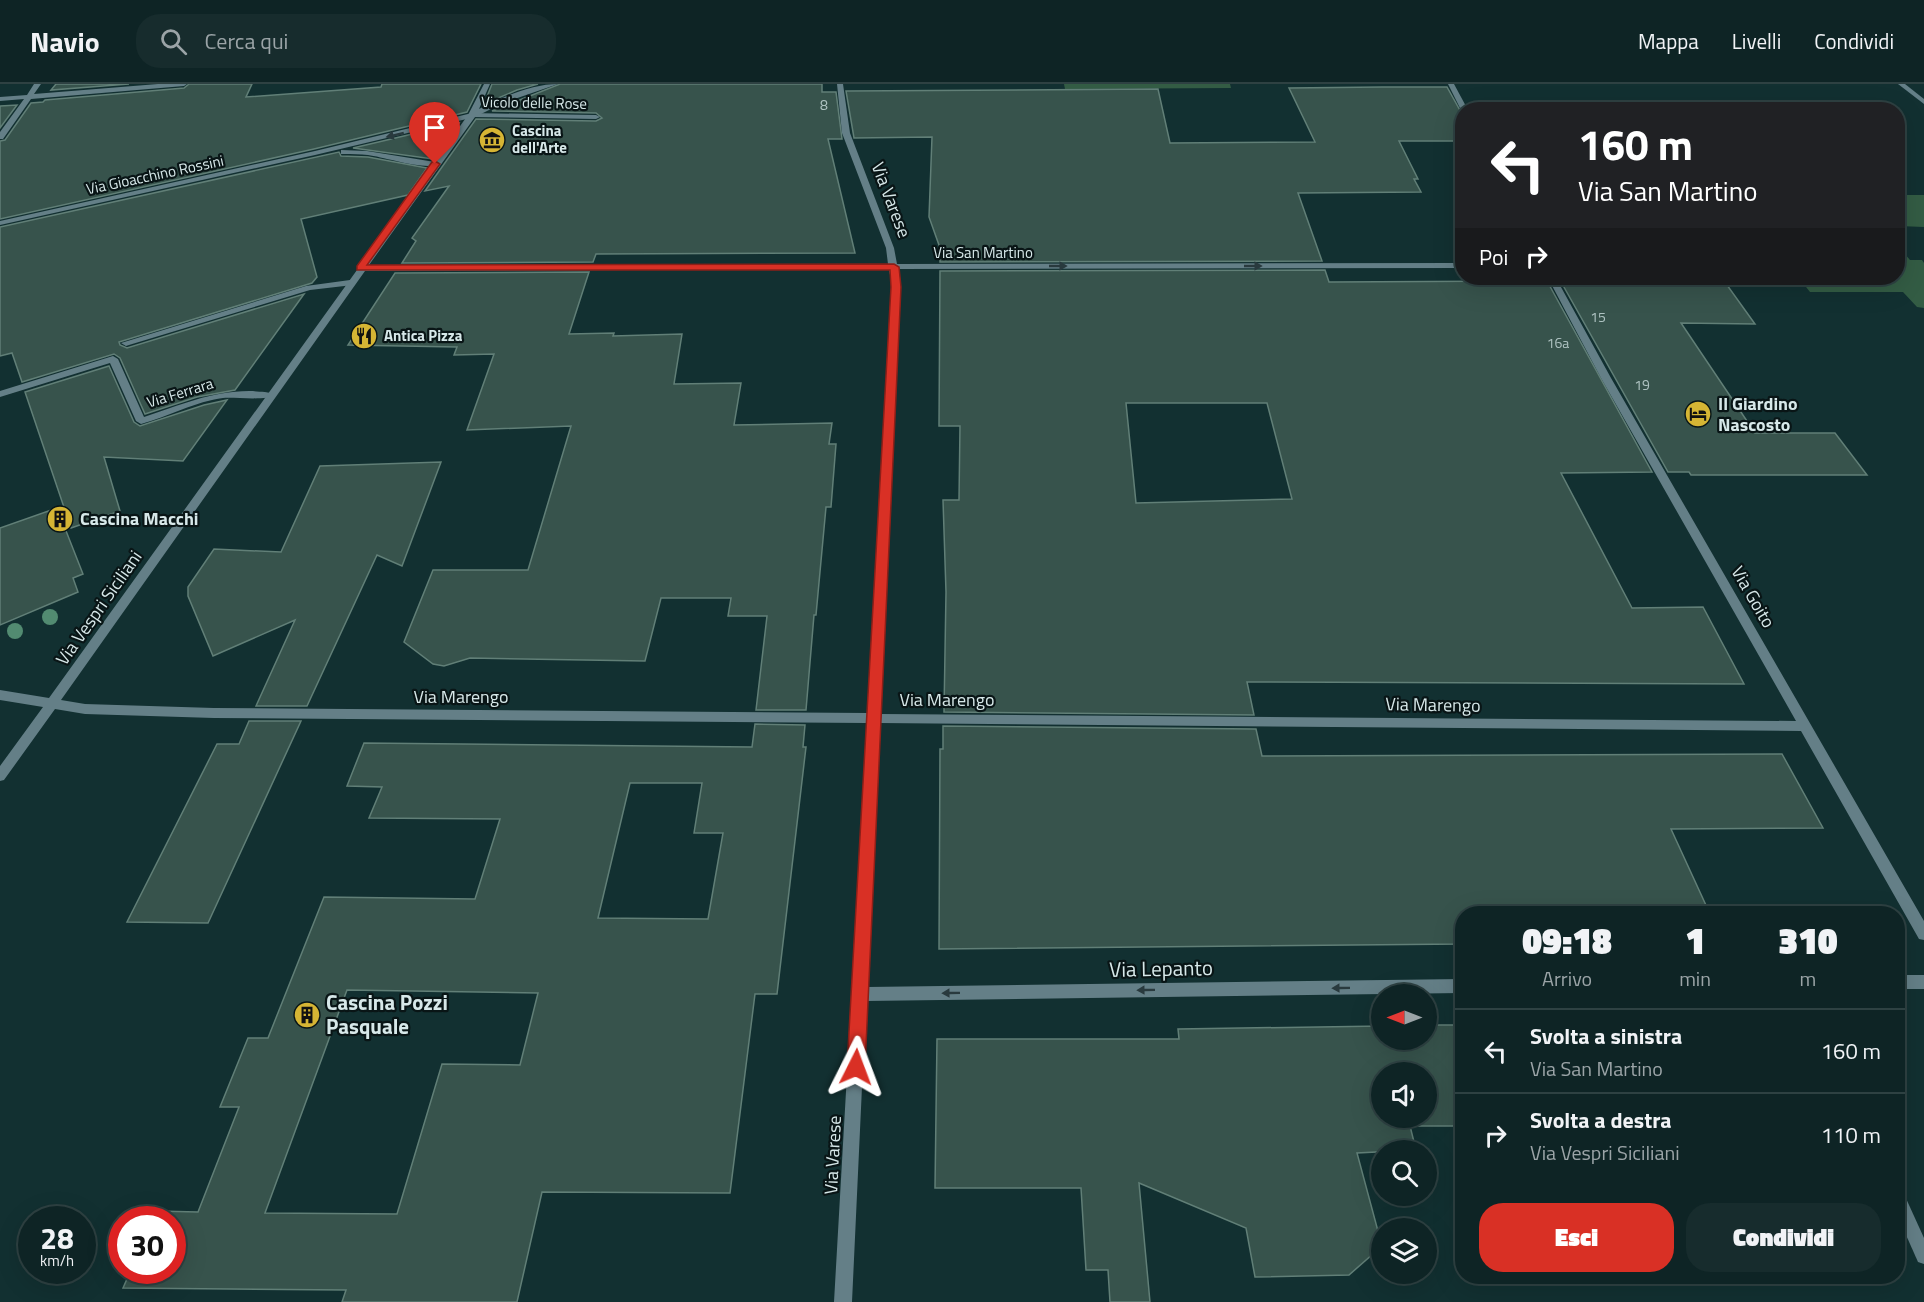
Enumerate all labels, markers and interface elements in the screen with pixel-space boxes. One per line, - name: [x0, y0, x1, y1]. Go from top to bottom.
- search box: [136, 14, 556, 68]
- text: Navio: [30, 20, 100, 63]
- text: Cerca qui: [205, 24, 288, 58]
- icon: search: [157, 25, 190, 58]
- text: Mappa: [1638, 25, 1699, 57]
- text: Livelli: [1732, 25, 1781, 57]
- text: Condividi: [1814, 25, 1894, 57]
- street label: Vicolo delle Rose: [481, 90, 587, 115]
- house number: 8: [820, 94, 828, 115]
- pin: [409, 102, 460, 164]
- icon: arrive: [418, 111, 451, 144]
- text: 160 m: [1578, 112, 1693, 176]
- place label: Cascina dell'Arte: [512, 119, 567, 159]
- museum icon: Cascina dell'Arte: [477, 125, 507, 155]
- icon: left: [1479, 126, 1557, 204]
- one-way arrow: [385, 130, 404, 140]
- street label: Via Gioacchino Rossini: [84, 149, 226, 200]
- street label: Via Varese: [865, 158, 918, 242]
- text: Via San Martino: [1578, 170, 1757, 211]
- text: Poi: [1479, 240, 1508, 274]
- icon: right: [1520, 240, 1553, 273]
- street label: Via San Martino: [933, 241, 1033, 264]
- one-way arrow: [1048, 261, 1067, 271]
- one-way arrow: [1243, 261, 1262, 271]
- house number: 15: [1590, 306, 1606, 327]
- restaurant icon: Antica Pizza: [349, 321, 379, 351]
- place label: Antica Pizza: [384, 324, 463, 347]
- house number: 16a: [1547, 332, 1569, 353]
- street label: Via Ferrara: [144, 371, 216, 414]
- house number: 19: [1634, 374, 1650, 395]
- place label: Il Giardino Nascosto: [1718, 390, 1798, 438]
- hotel icon: Il Giardino Nascosto: [1683, 399, 1713, 429]
- building icon: Cascina Macchi: [45, 504, 75, 534]
- place label: Cascina Macchi: [80, 505, 198, 532]
- street label: Via Vespri Siciliani: [49, 545, 148, 671]
- street label: Via Goito: [1725, 561, 1782, 633]
- street label: Via Marengo: [413, 683, 509, 710]
- street label: Via Marengo: [899, 686, 995, 713]
- street label: Via Marengo: [1385, 690, 1481, 719]
- text: 09:18: [1522, 913, 1612, 968]
- text: 1: [1685, 913, 1705, 968]
- text: 310: [1778, 913, 1838, 968]
- street label: Via Lepanto: [1109, 951, 1213, 985]
- text: Arrivo: [1542, 963, 1592, 994]
- text: min: [1679, 963, 1711, 994]
- text: m: [1800, 963, 1816, 994]
- one-way arrow: [1332, 983, 1351, 992]
- north arrow: [1371, 984, 1437, 1050]
- map controls: [1371, 984, 1437, 1284]
- place label: Cascina Pozzi Pasquale: [326, 986, 448, 1042]
- one-way arrow: [1137, 986, 1156, 995]
- one-way arrow: [942, 988, 961, 998]
- building icon: Cascina Pozzi Pasquale: [292, 1000, 322, 1030]
- text: Svolta a sinistra: [1530, 1019, 1682, 1053]
- text: 160 m: [1821, 1034, 1881, 1068]
- position arrow: [824, 1035, 888, 1099]
- icon: left: [1479, 1035, 1512, 1068]
- text: Via San Martino: [1530, 1053, 1663, 1084]
- button: sound: [1371, 1062, 1437, 1128]
- text: Svolta a destra: [1530, 1103, 1672, 1137]
- street label: Via Varese: [817, 1115, 848, 1195]
- text: 110 m: [1821, 1118, 1881, 1152]
- icon: right: [1479, 1119, 1512, 1152]
- text: Via Vespri Siciliani: [1530, 1137, 1680, 1168]
- button: search: [1371, 1140, 1437, 1206]
- button: Esci: [1479, 1203, 1674, 1272]
- button: Condividi: [1686, 1203, 1881, 1272]
- speed limit sign: 30: [108, 1206, 186, 1284]
- text: 28: [40, 1215, 74, 1261]
- button: layers: [1371, 1218, 1437, 1284]
- text: km/h: [40, 1249, 74, 1272]

